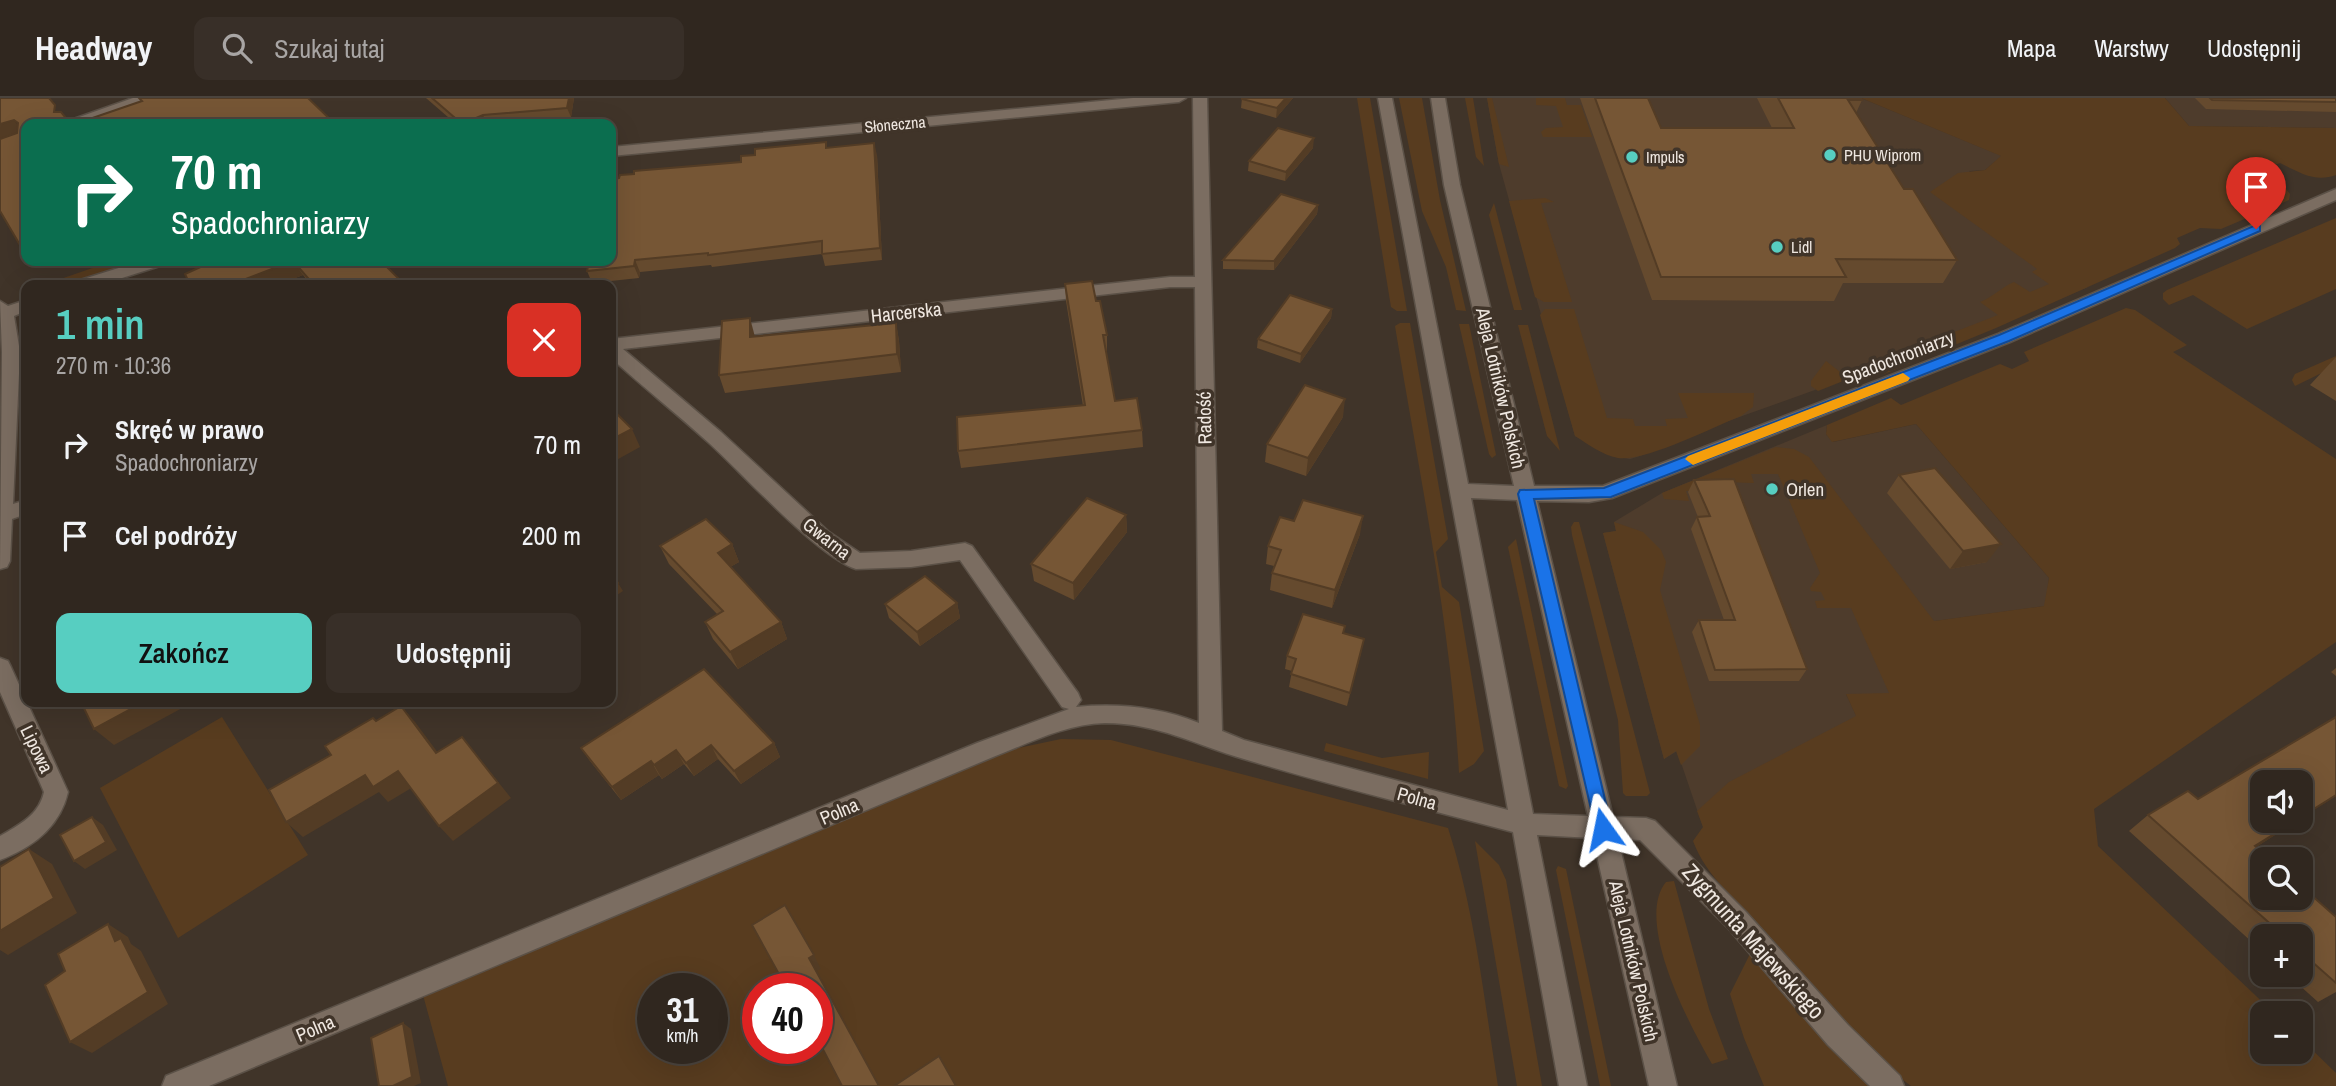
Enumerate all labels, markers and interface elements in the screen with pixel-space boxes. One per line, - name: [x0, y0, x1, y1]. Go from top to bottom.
- search box: [194, 17, 684, 80]
- text: Headway: [35, 26, 152, 70]
- icon: search: [218, 29, 256, 67]
- text: Szukaj tutaj: [274, 31, 385, 66]
- text: Mapa: [2007, 32, 2056, 64]
- text: Warstwy: [2094, 32, 2169, 64]
- text: Udostępnij: [2207, 32, 2301, 64]
- street label: Słoneczna: [864, 110, 927, 138]
- text: 70 m: [171, 138, 263, 204]
- place label: PHU Wiprom: [1844, 144, 1921, 166]
- place label: Impuls: [1646, 146, 1685, 168]
- icon: right: [56, 147, 147, 238]
- marker: PHU Wiprom: [1822, 147, 1838, 163]
- marker: Impuls: [1624, 149, 1640, 165]
- pin: [2226, 157, 2286, 229]
- icon: arrive: [2237, 168, 2275, 206]
- text: Spadochroniarzy: [171, 201, 369, 244]
- place label: Lidl: [1791, 236, 1812, 258]
- marker: Lidl: [1769, 239, 1785, 255]
- street label: Harcerska: [869, 295, 943, 329]
- text: 1 min: [56, 296, 145, 352]
- button: close: [507, 303, 581, 377]
- street label: Aleja Lotników Polskich: [1470, 304, 1532, 471]
- street label: Spadochroniarzy: [1838, 324, 1958, 390]
- text: 270 m · 10:36: [56, 350, 171, 381]
- street label: Radość: [1191, 391, 1217, 445]
- text: Skręć w prawo: [115, 412, 264, 447]
- icon: right: [56, 426, 94, 464]
- text: 70 m: [534, 427, 581, 462]
- text: Spadochroniarzy: [115, 447, 258, 478]
- place label: Orlen: [1786, 476, 1824, 502]
- marker: Orlen: [1764, 481, 1780, 497]
- street label: Gwarna: [797, 511, 857, 565]
- icon: arrive: [56, 517, 94, 555]
- text: Cel podróży: [115, 518, 237, 553]
- text: 200 m: [522, 518, 581, 553]
- button: Zakończ: [56, 613, 312, 693]
- button: Udostępnij: [326, 613, 581, 693]
- street label: Lipowa: [14, 721, 60, 778]
- map controls: [2250, 770, 2313, 1064]
- button: sound: [2250, 770, 2313, 833]
- street label: Polna: [1394, 780, 1440, 816]
- street label: Polna: [816, 791, 863, 831]
- position arrow: [1566, 792, 1640, 866]
- button: search: [2250, 847, 2313, 910]
- street label: Zygmunta Majewskiego: [1676, 857, 1832, 1025]
- street label: Aleja Lotników Polskich: [1603, 877, 1665, 1044]
- button: +: [2250, 924, 2313, 987]
- speed limit sign: 40: [742, 973, 833, 1064]
- text: 31: [667, 986, 698, 1033]
- button: −: [2250, 1001, 2313, 1064]
- street label: Polna: [292, 1008, 339, 1048]
- text: km/h: [667, 1023, 699, 1048]

